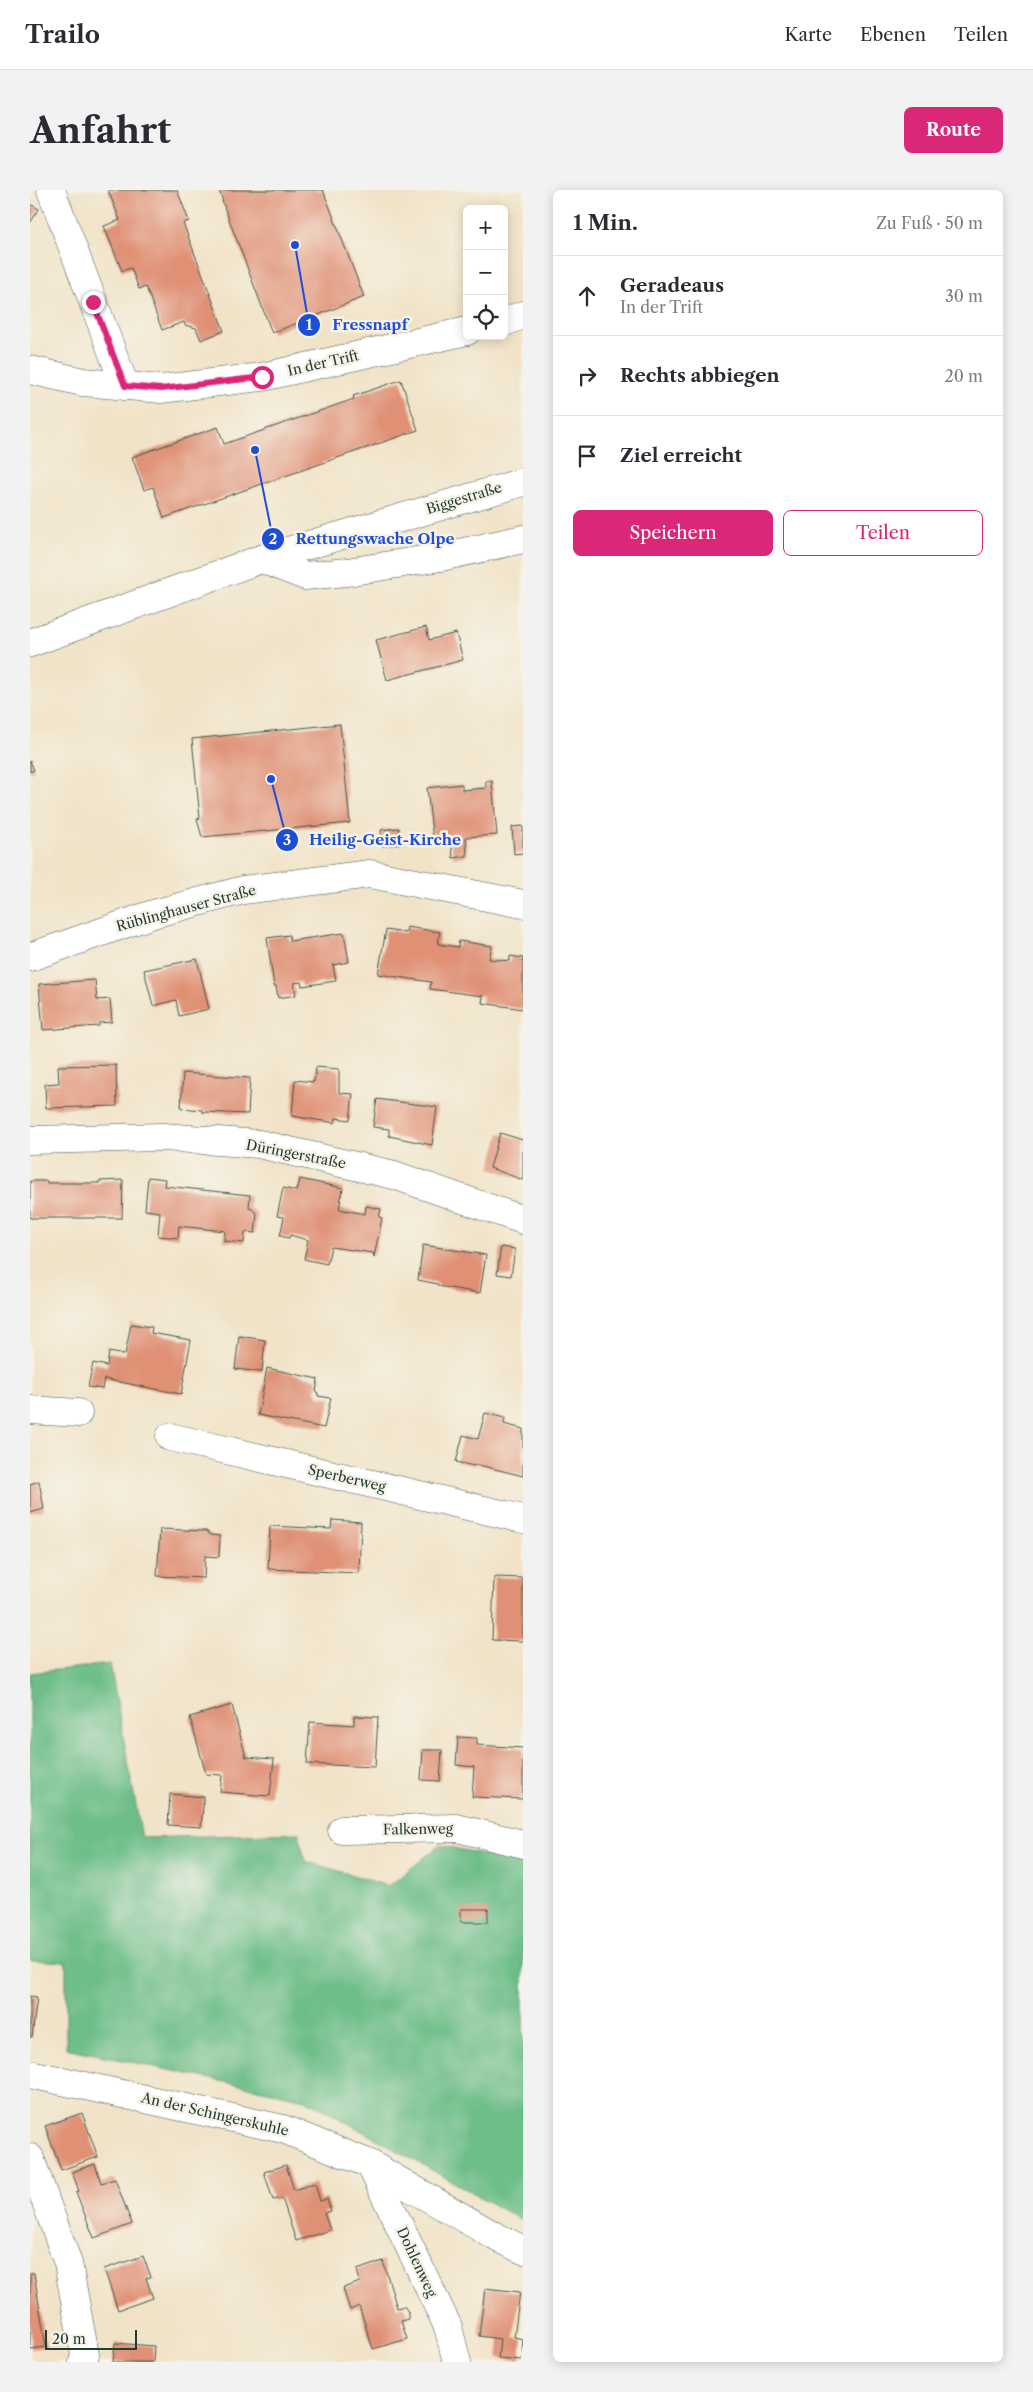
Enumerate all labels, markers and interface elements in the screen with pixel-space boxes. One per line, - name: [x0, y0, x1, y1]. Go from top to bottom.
- text: Trailo: [25, 20, 100, 49]
- text: Karte: [784, 24, 832, 46]
- text: Ebenen: [860, 24, 926, 46]
- text: Teilen: [954, 24, 1008, 46]
- button: Route: [904, 107, 1003, 153]
- text: Anfahrt: [30, 109, 171, 152]
- map controls: [463, 205, 508, 340]
- button: +: [463, 205, 508, 250]
- text: 1 Min.: [573, 210, 638, 235]
- text: Zu Fuß · 50 m: [876, 213, 983, 233]
- button: −: [463, 250, 508, 295]
- text: Geradeaus: [620, 274, 724, 297]
- icon: ahead: [573, 282, 601, 310]
- text: 30 m: [945, 286, 983, 306]
- route end: [82, 291, 105, 314]
- button: locate: [463, 295, 508, 340]
- text: In der Trift: [620, 297, 703, 317]
- callout: Fressnapf: [297, 310, 417, 340]
- text: 1: [306, 315, 313, 334]
- text: Fressnapf: [332, 315, 410, 334]
- street label: In der Trift: [286, 346, 361, 380]
- icon: right: [573, 362, 601, 390]
- text: Rechts abbiegen: [620, 364, 780, 387]
- route start: [251, 366, 274, 389]
- text: 20 m: [944, 366, 983, 386]
- icon: arrive: [573, 442, 601, 470]
- text: Ziel erreicht: [620, 444, 742, 467]
- street label: Biggestraße: [424, 478, 504, 518]
- button: Speichern: [573, 510, 773, 556]
- button: Teilen: [783, 510, 983, 556]
- callout: Rettungswache Olpe: [261, 524, 465, 554]
- text: 2: [269, 529, 278, 548]
- text: Rettungswache Olpe: [295, 529, 455, 548]
- callout: Heilig-Geist-Kirche: [274, 825, 471, 855]
- text: 3: [283, 830, 291, 849]
- text: Heilig-Geist-Kirche: [309, 830, 461, 849]
- street label: Rüblinghauser Straße: [114, 881, 258, 935]
- street label: Düringerstraße: [244, 1135, 348, 1173]
- street label: Sperberweg: [306, 1460, 388, 1496]
- street label: Falkenweg: [383, 1819, 454, 1839]
- street label: An der Schingerskuhle: [139, 2088, 291, 2140]
- street label: Dohlenweg: [393, 2224, 441, 2301]
- scale bar: [45, 2327, 138, 2350]
- text: 20 m: [52, 2330, 86, 2348]

